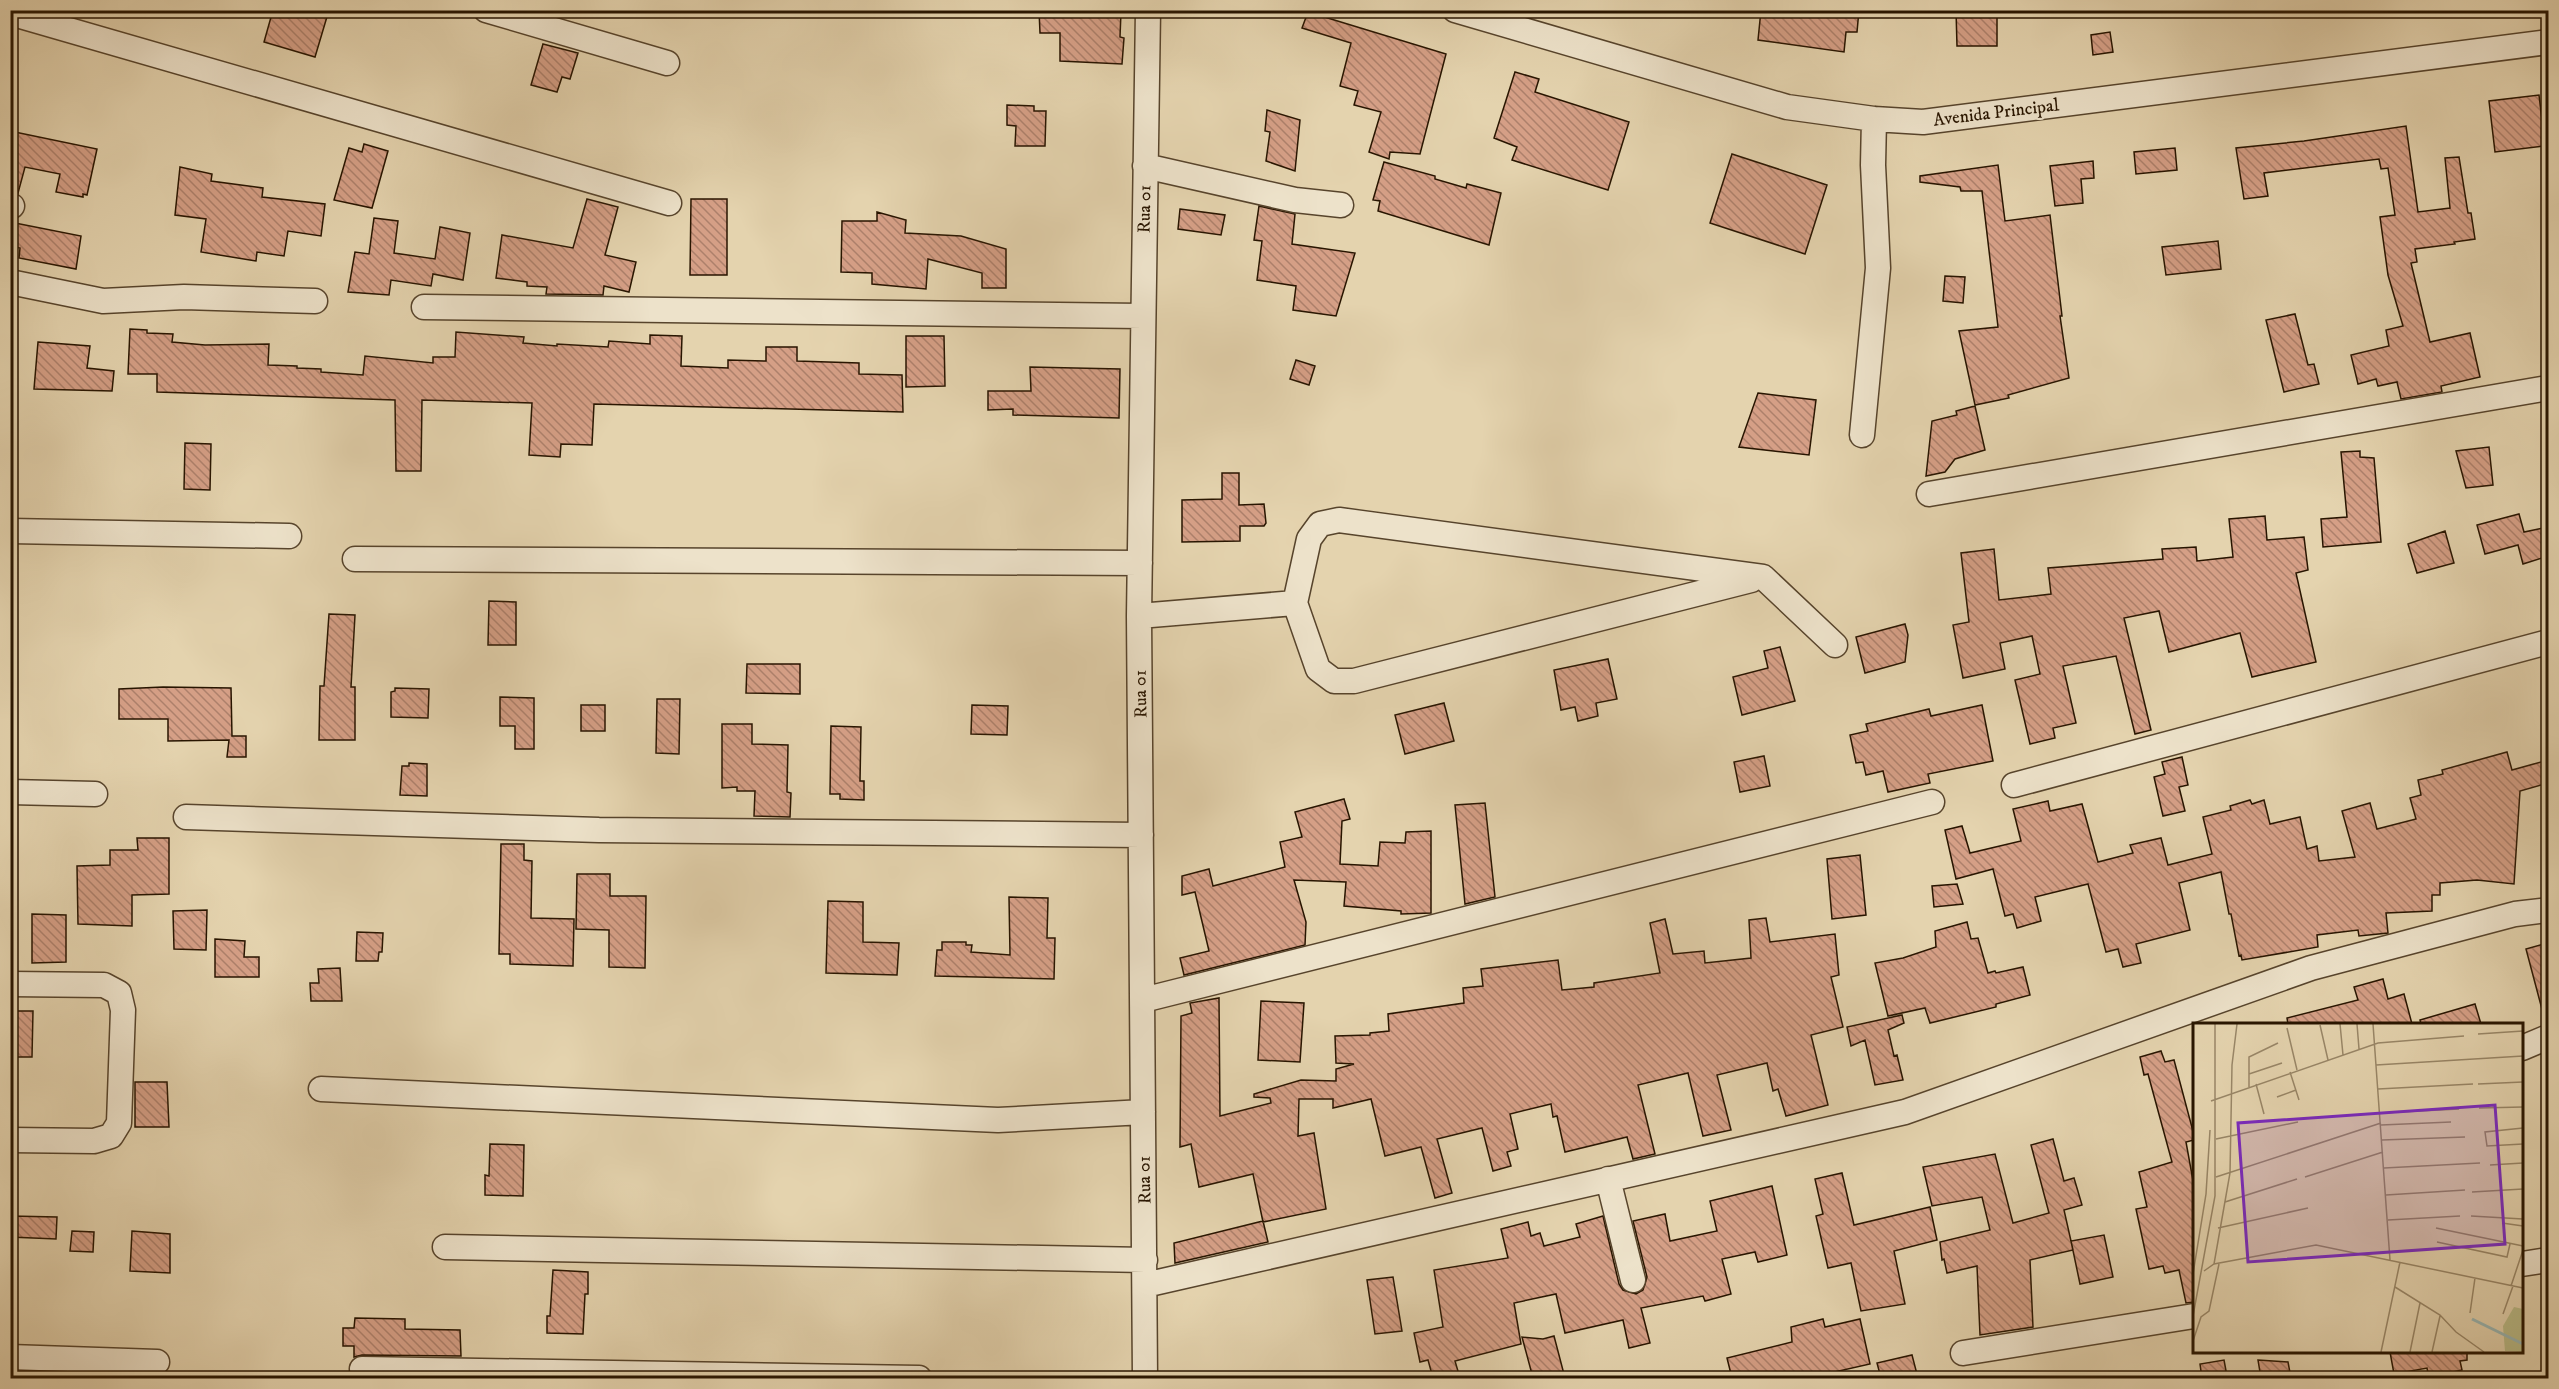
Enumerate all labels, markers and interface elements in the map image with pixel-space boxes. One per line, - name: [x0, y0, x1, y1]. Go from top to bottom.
- street label: Avenida Principal: [1932, 94, 2061, 132]
- street label: Rua 01: [1134, 185, 1156, 233]
- street label: Rua 01: [1130, 670, 1152, 718]
- inset map: [2193, 1023, 2523, 1353]
- street label: Rua 01: [1134, 1156, 1156, 1204]

